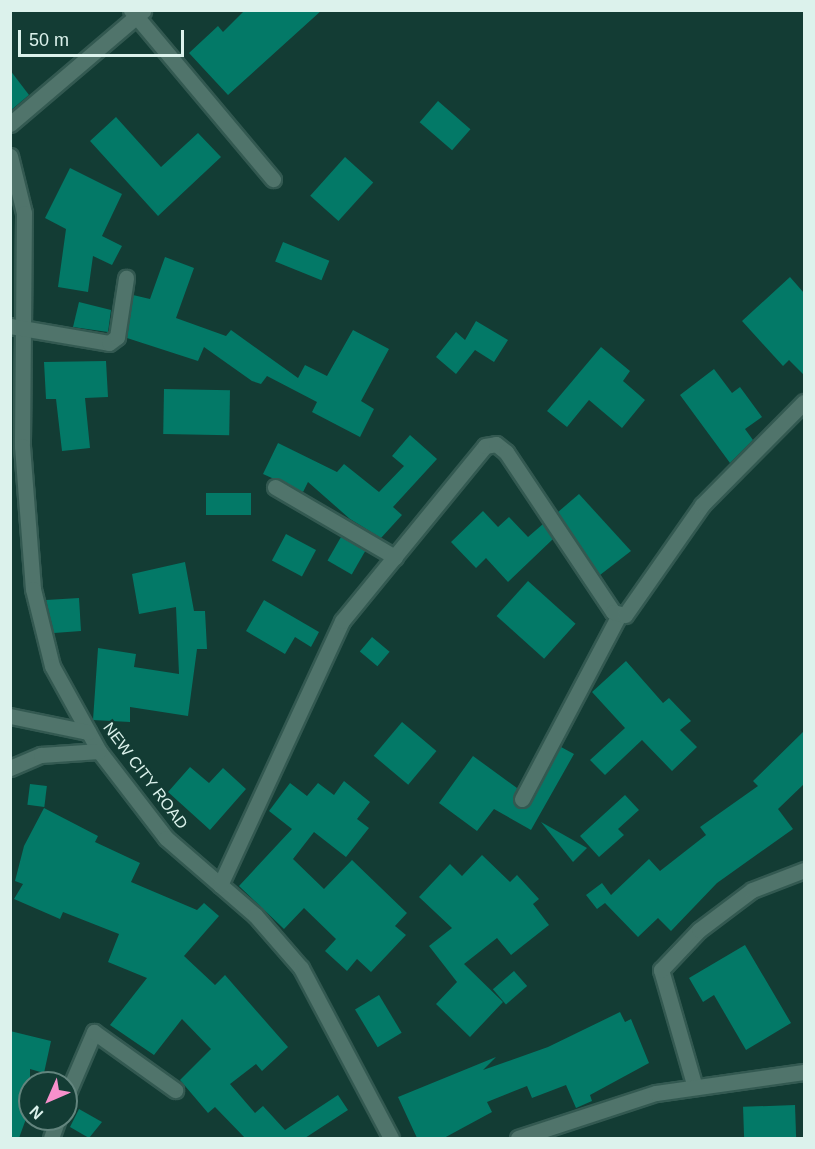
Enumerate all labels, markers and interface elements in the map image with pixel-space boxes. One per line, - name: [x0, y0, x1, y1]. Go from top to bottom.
- scale bar: [21, 18, 188, 56]
- text: 50 m: [29, 30, 69, 50]
- street label: NEW CITY ROAD: [99, 719, 191, 833]
- north arrow: [18, 1071, 78, 1131]
- text: N: [26, 1103, 46, 1123]

